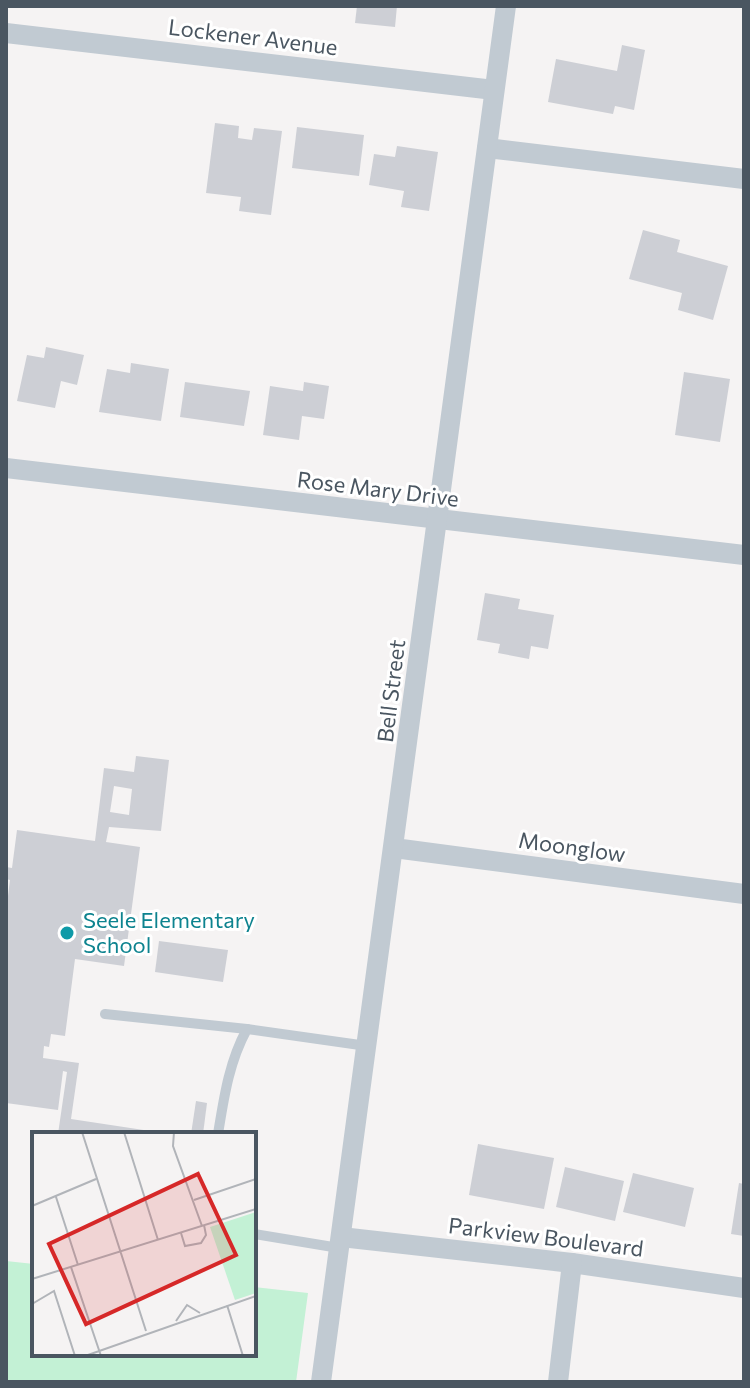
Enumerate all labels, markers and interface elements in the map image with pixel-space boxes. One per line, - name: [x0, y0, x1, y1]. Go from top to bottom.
- street label: Lockener Avenue: [167, 13, 339, 60]
- street label: Rose Mary Drive: [296, 465, 460, 512]
- street label: Bell Street: [371, 638, 410, 744]
- street label: Moonglow: [517, 826, 628, 867]
- place label: Seele Elementary School: [83, 906, 255, 958]
- marker: Seele Elementary School: [58, 924, 76, 942]
- inset map: [32, 1132, 256, 1356]
- street label: Parkview Boulevard: [447, 1211, 645, 1262]

